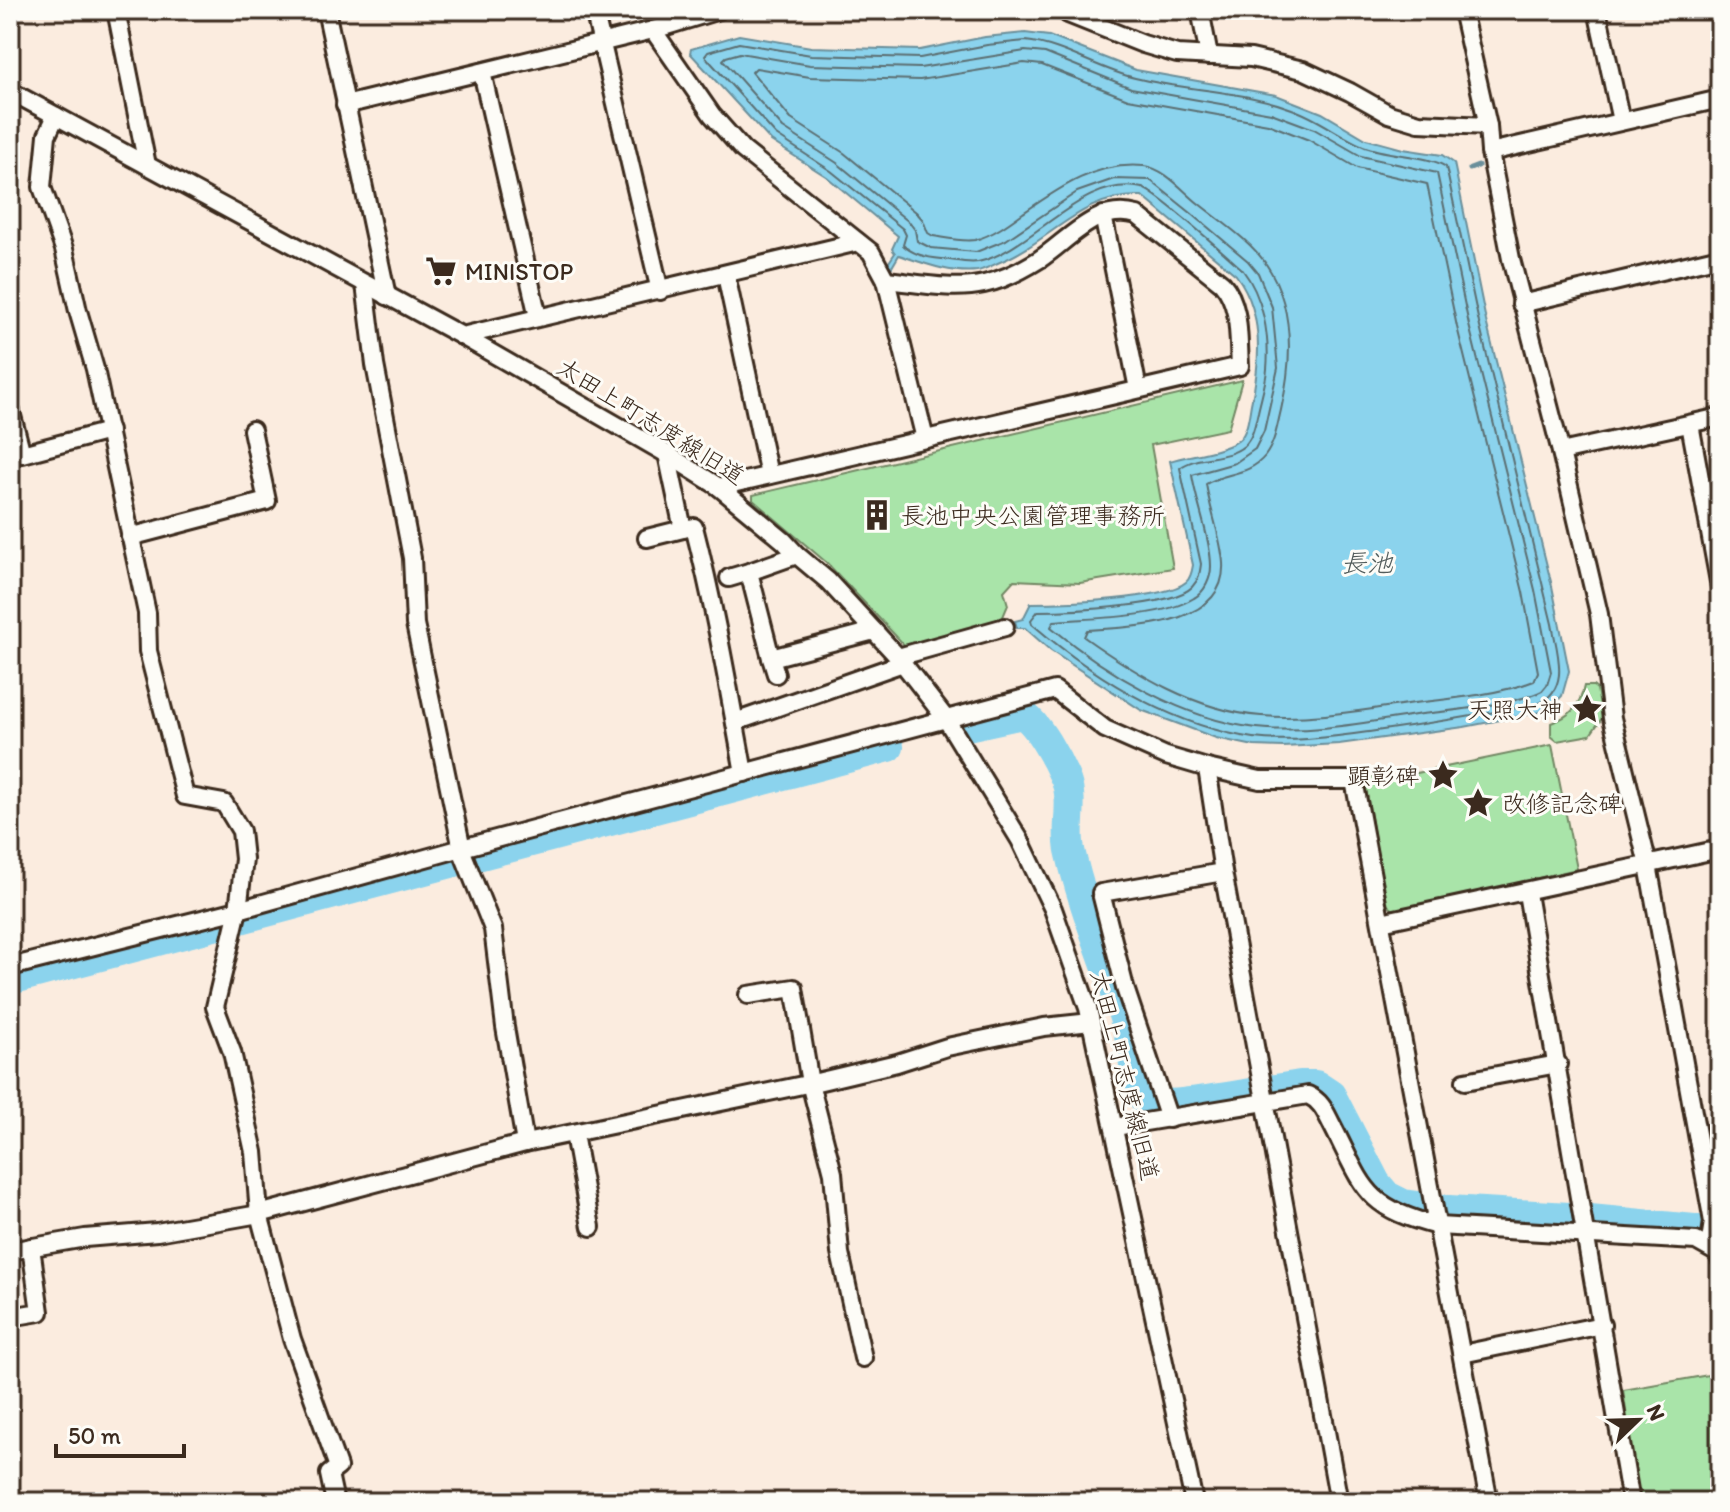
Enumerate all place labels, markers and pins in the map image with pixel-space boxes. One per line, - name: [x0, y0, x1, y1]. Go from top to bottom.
- supermarket icon: MINISTOP: [424, 254, 458, 288]
- place label: MINISTOP: [465, 257, 574, 286]
- building icon: 長池中央公園管理事務所: [860, 498, 894, 532]
- place label: 長池中央公園管理事務所: [901, 501, 1165, 530]
- place icon: 天照大神: [1570, 692, 1604, 726]
- place label: 天照大神: [1467, 695, 1563, 724]
- place icon: 顕彰碑: [1426, 758, 1460, 792]
- place label: 顕彰碑: [1347, 761, 1419, 790]
- place icon: 改修記念碑: [1461, 786, 1495, 820]
- place label: 改修記念碑: [1502, 789, 1622, 818]

